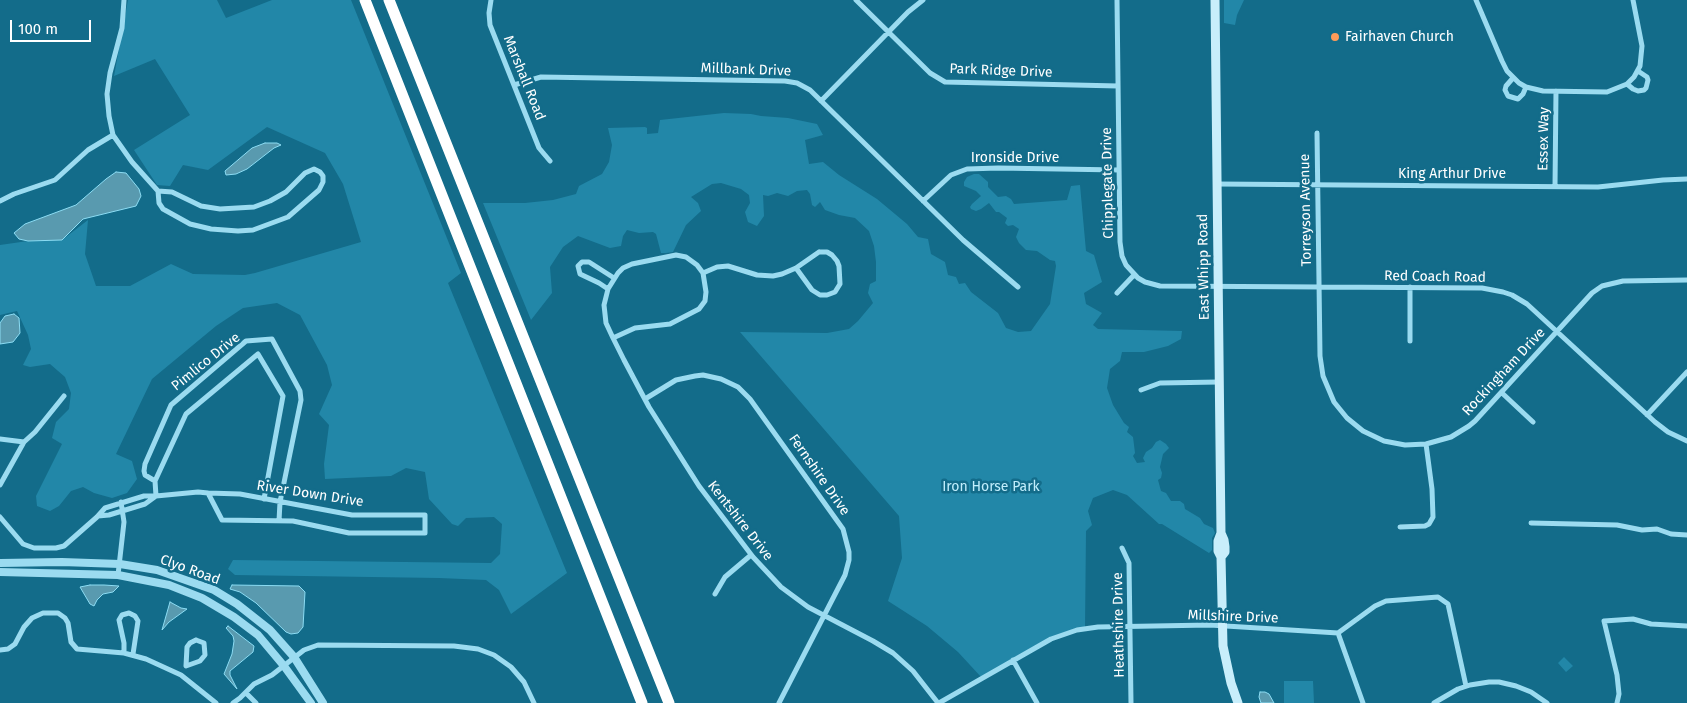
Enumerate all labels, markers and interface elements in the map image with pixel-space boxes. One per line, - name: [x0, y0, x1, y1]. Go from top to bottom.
- scale bar: [12, 10, 94, 42]
- text: 100 m: [18, 20, 58, 38]
- place label: Fairhaven Church: [1345, 29, 1454, 45]
- marker: Fairhaven Church: [1329, 31, 1341, 43]
- street label: Marshall Road: [499, 33, 549, 123]
- street label: Millbank Drive: [700, 60, 792, 80]
- street label: Park Ridge Drive: [949, 61, 1053, 81]
- street label: Essex Way: [1535, 107, 1553, 171]
- street label: Chipplegate Drive: [1099, 127, 1117, 239]
- street label: Ironside Drive: [971, 150, 1059, 166]
- street label: Torreyson Avenue: [1297, 154, 1315, 266]
- street label: King Arthur Drive: [1398, 166, 1506, 182]
- street label: East Whipp Road: [1195, 214, 1213, 320]
- street label: Red Coach Road: [1384, 268, 1486, 286]
- street label: Rockingham Drive: [1459, 325, 1549, 419]
- street label: Pimlico Drive: [168, 329, 244, 395]
- street label: Fernshire Drive: [785, 431, 853, 519]
- street label: River Down Drive: [255, 477, 365, 511]
- street label: Kentshire Drive: [704, 478, 776, 564]
- park label: Iron Horse Park: [942, 479, 1040, 495]
- street label: Clyo Road: [158, 551, 222, 589]
- street label: Heathshire Drive: [1110, 572, 1128, 678]
- street label: Millshire Drive: [1187, 607, 1279, 627]

